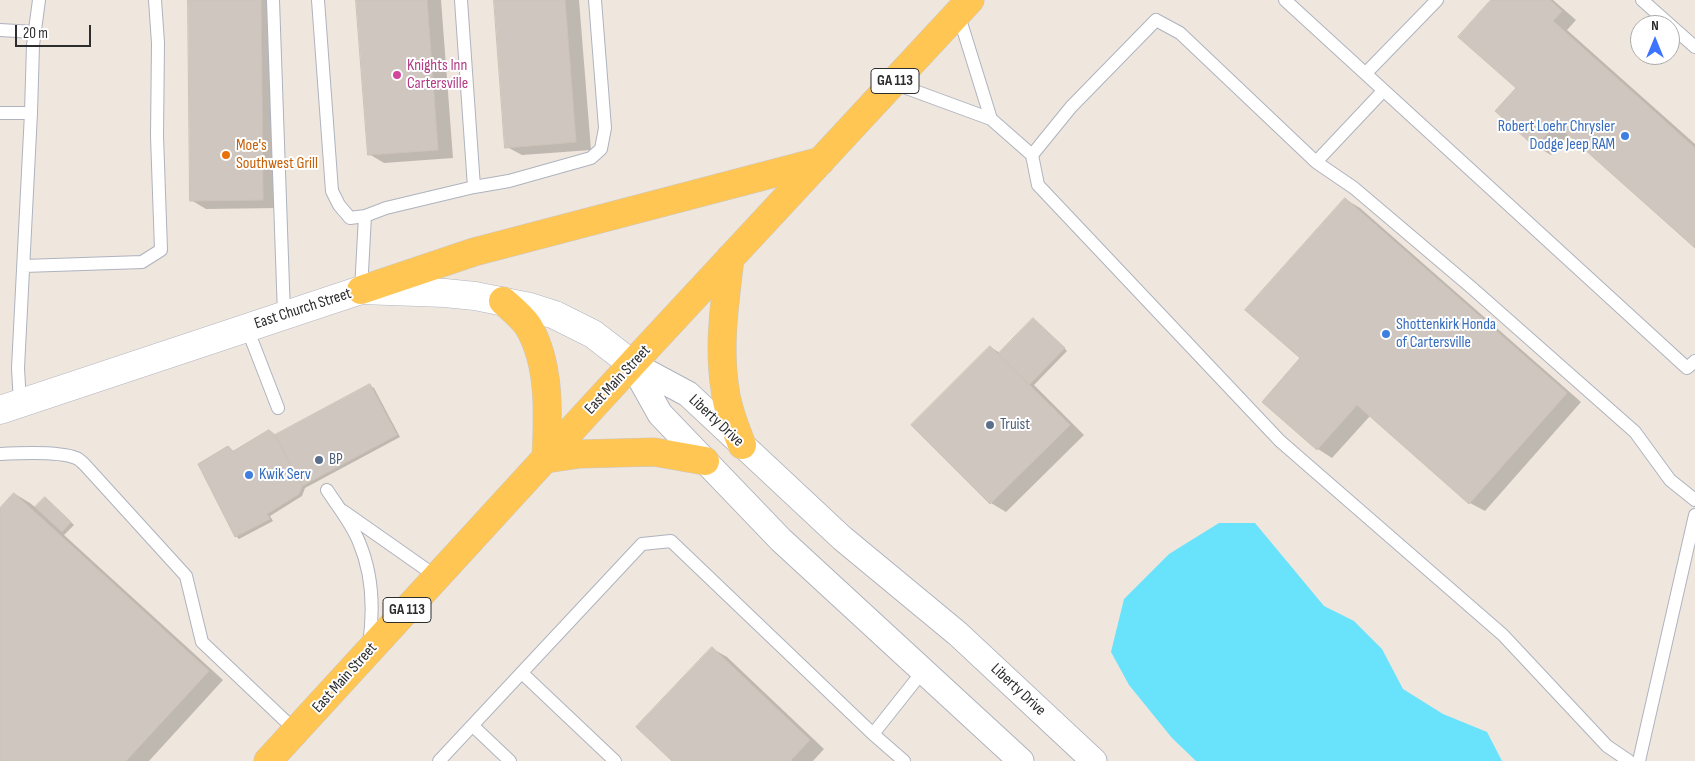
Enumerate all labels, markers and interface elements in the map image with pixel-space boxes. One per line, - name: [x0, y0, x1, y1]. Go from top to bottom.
- scale bar: [18, 15, 94, 47]
- north arrow: [1630, 15, 1680, 65]
- text: N: [1651, 17, 1659, 34]
- text: 20 m: [23, 24, 48, 43]
- place label: Knights Inn Cartersville: [407, 56, 468, 94]
- road number: GA 113: [871, 68, 919, 94]
- marker: Knights Inn Cartersville: [391, 69, 403, 81]
- place label: Robert Loehr Chrysler Dodge Jeep RAM: [1498, 117, 1615, 155]
- marker: Robert Loehr Chrysler Dodge Jeep RAM: [1619, 130, 1631, 142]
- place label: Moe's Southwest Grill: [236, 136, 318, 174]
- marker: Moe's Southwest Grill: [220, 149, 232, 161]
- street label: East Church Street: [252, 284, 354, 334]
- place label: Shottenkirk Honda of Cartersville: [1396, 315, 1496, 353]
- marker: Shottenkirk Honda of Cartersville: [1380, 328, 1392, 340]
- street label: East Main Street: [581, 341, 655, 419]
- street label: Liberty Drive: [684, 391, 748, 451]
- place label: Truist: [1000, 415, 1030, 435]
- marker: Truist: [984, 419, 996, 431]
- place label: BP: [329, 450, 343, 470]
- marker: BP: [313, 454, 325, 466]
- place label: Kwik Serv: [259, 465, 311, 485]
- marker: Kwik Serv: [243, 469, 255, 481]
- road number: GA 113: [383, 598, 431, 622]
- street label: East Main Street: [309, 639, 381, 717]
- street label: Liberty Drive: [986, 660, 1050, 720]

